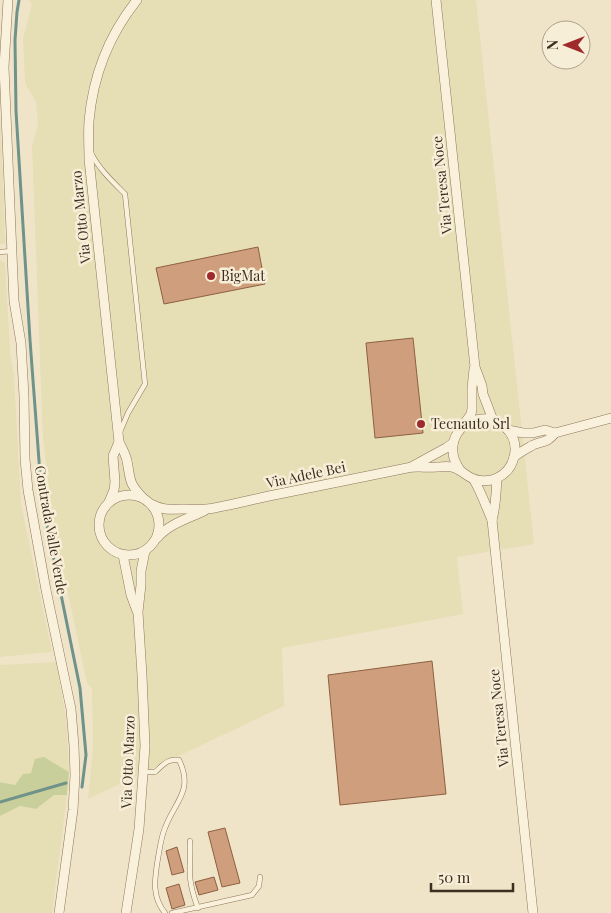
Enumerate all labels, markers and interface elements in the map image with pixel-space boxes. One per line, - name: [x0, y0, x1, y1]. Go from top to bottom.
- north arrow: [541, 20, 591, 70]
- text: N: [543, 40, 562, 50]
- street label: Via Teresa Noce: [427, 135, 456, 236]
- street label: Via Otto Marzo: [66, 169, 95, 265]
- place label: BigMat: [221, 266, 266, 285]
- marker: BigMat: [205, 270, 217, 282]
- place label: Tecnauto Srl: [431, 414, 510, 433]
- marker: Tecnauto Srl: [415, 418, 427, 430]
- street label: Via Adele Bei: [263, 457, 347, 492]
- street label: Contrada Valle Verde: [31, 464, 72, 596]
- street label: Via Teresa Noce: [484, 668, 513, 769]
- street label: Via Otto Marzo: [116, 715, 139, 810]
- scale bar: [431, 860, 514, 892]
- text: 50 m: [438, 867, 471, 887]

